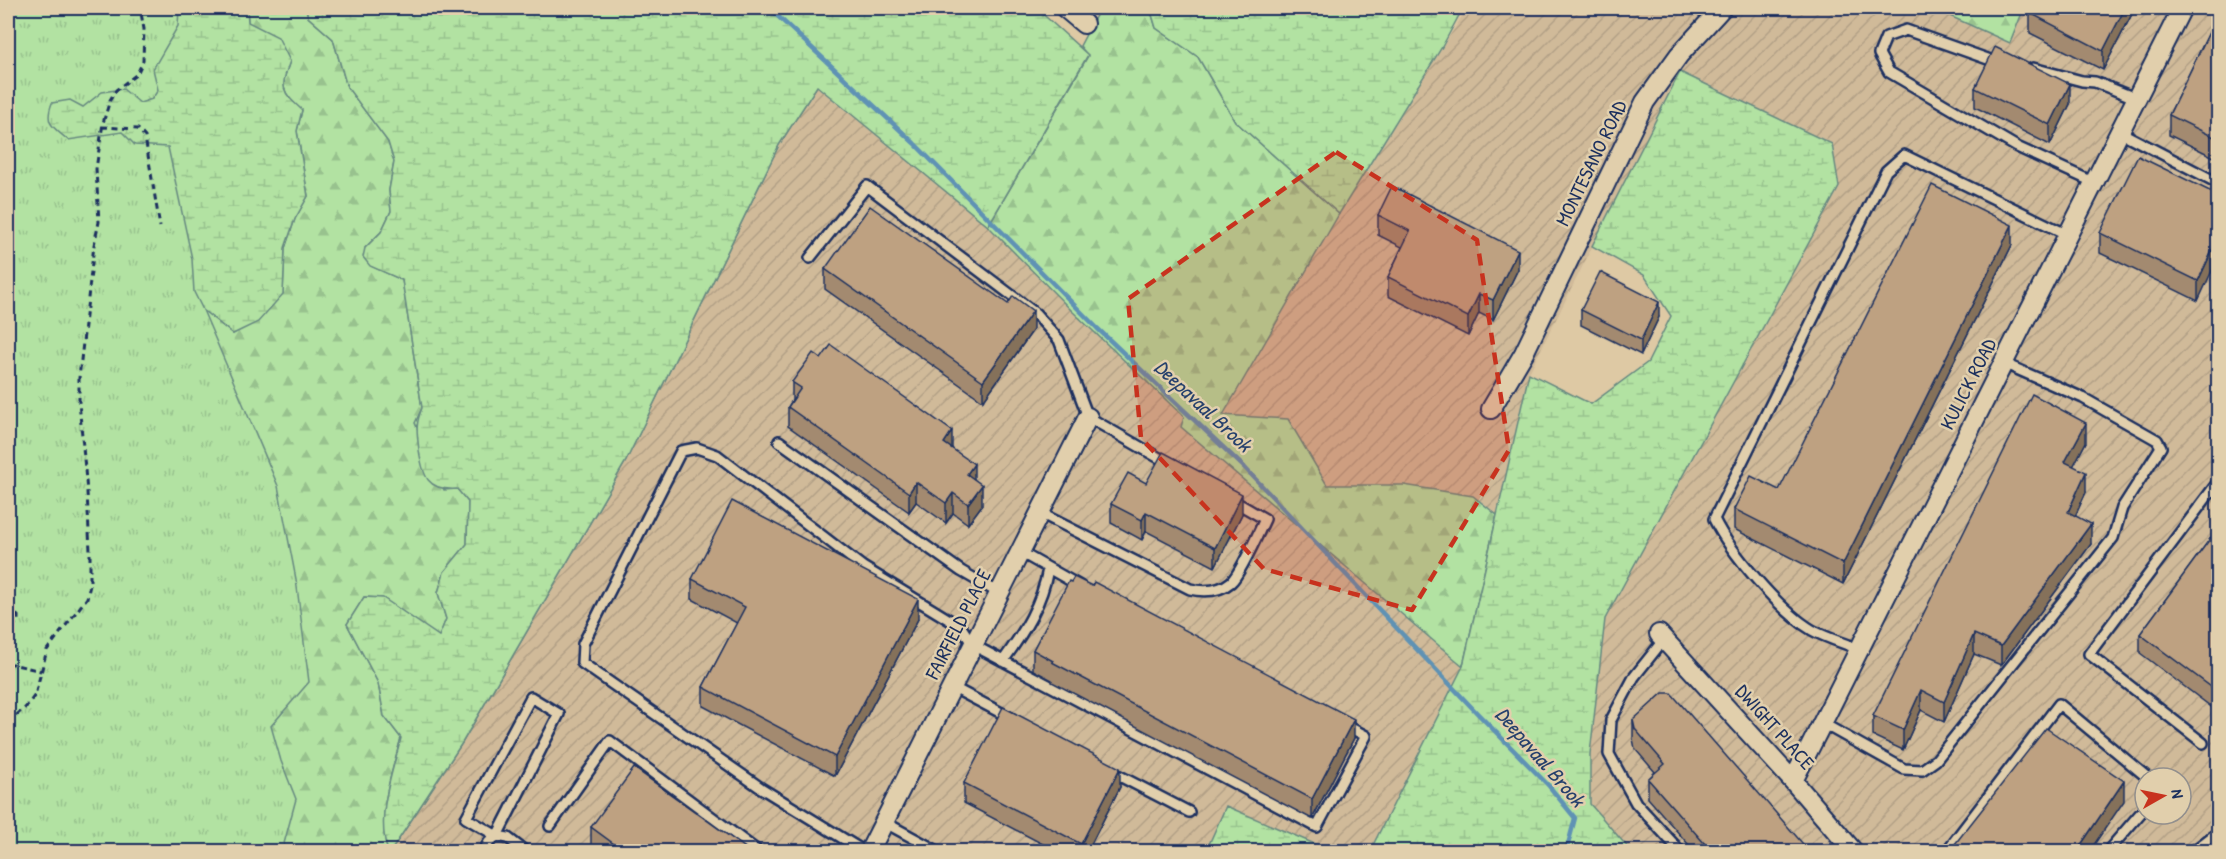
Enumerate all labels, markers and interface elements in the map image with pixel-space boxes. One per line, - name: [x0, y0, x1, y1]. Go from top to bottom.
- street label: MONTESANO ROAD: [1548, 95, 1633, 230]
- street label: KULICK ROAD: [1933, 333, 2002, 434]
- water label: Deepavaal Brook: [1148, 353, 1260, 460]
- street label: FAIRFIELD PLACE: [918, 564, 997, 684]
- street label: DWIGHT PLACE: [1730, 678, 1821, 775]
- water label: Deepavaal Brook: [1489, 701, 1593, 815]
- north arrow: [2133, 766, 2193, 826]
- text: N: [2166, 788, 2189, 800]

